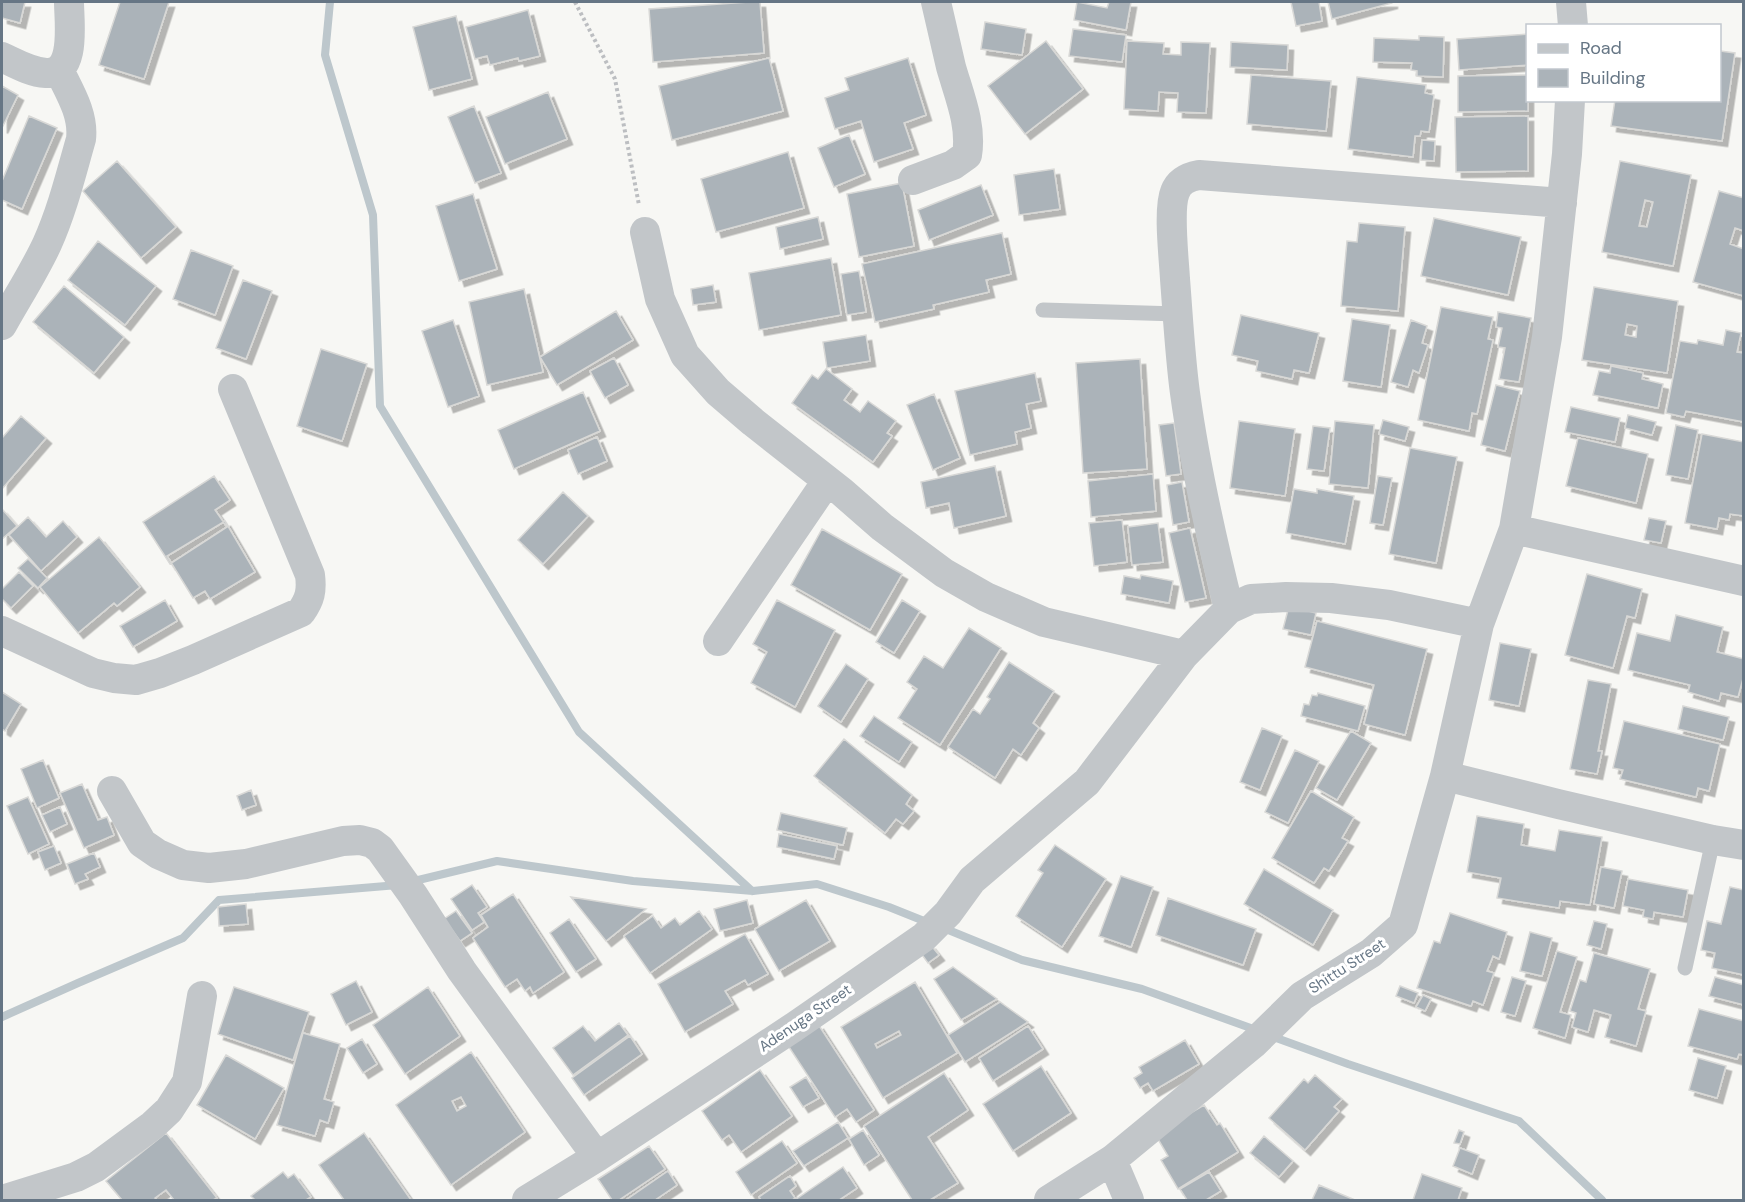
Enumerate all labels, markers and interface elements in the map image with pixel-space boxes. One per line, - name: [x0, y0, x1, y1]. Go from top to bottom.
- legend: [1526, 24, 1721, 102]
- text: Road: [1580, 36, 1622, 60]
- text: Building: [1580, 66, 1645, 90]
- street label: Shittu Street: [1305, 934, 1389, 998]
- street label: Adenuga Street: [755, 980, 855, 1056]

